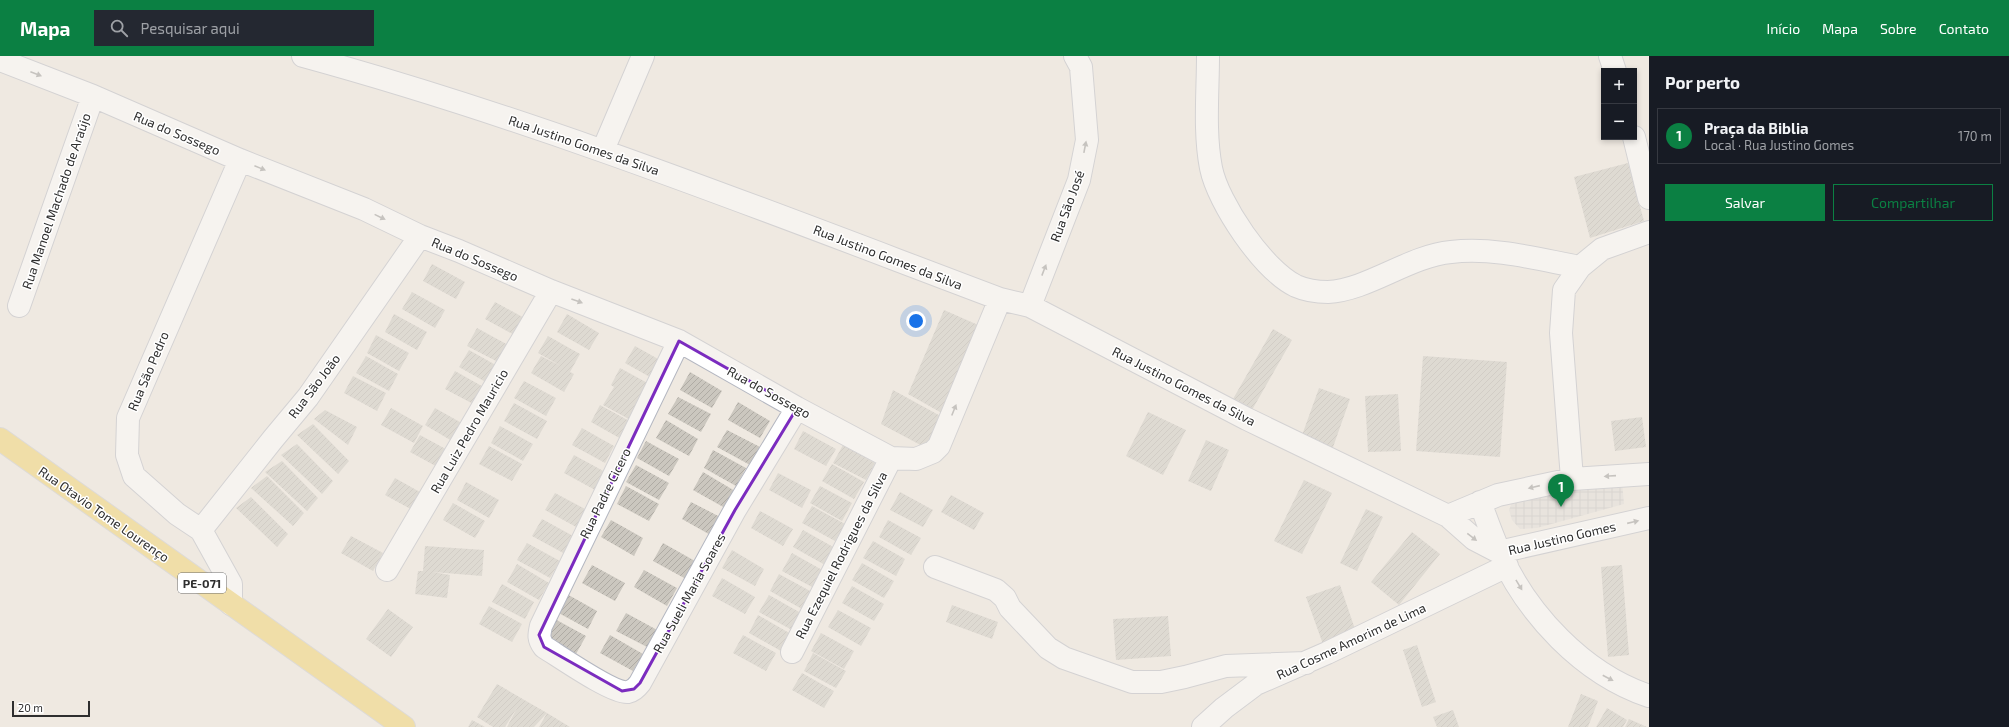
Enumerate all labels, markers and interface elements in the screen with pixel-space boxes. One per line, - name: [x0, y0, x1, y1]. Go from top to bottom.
- search box: [94, 10, 374, 46]
- text: Mapa: [20, 17, 70, 40]
- icon: search: [108, 17, 130, 39]
- text: Pesquisar aqui: [140, 19, 240, 37]
- text: Início: [1767, 20, 1800, 37]
- text: Mapa: [1822, 20, 1858, 37]
- text: Sobre: [1880, 20, 1917, 37]
- text: Contato: [1939, 20, 1989, 37]
- map controls: [1601, 68, 1637, 140]
- button: +: [1601, 68, 1637, 104]
- one-way arrow: [31, 72, 43, 78]
- text: Por perto: [1665, 72, 1740, 92]
- button: −: [1601, 104, 1637, 140]
- street label: Rua do Sossego: [131, 108, 223, 158]
- street label: Rua Manoel Machado de Araújo: [18, 111, 94, 291]
- street label: Rua Justino Gomes da Silva: [506, 112, 662, 178]
- text: Praça da Biblia: [1704, 119, 1809, 137]
- text: 1: [1676, 128, 1682, 144]
- text: 170 m: [1958, 128, 1992, 144]
- text: Local · Rua Justino Gomes: [1704, 137, 1854, 153]
- one-way arrow: [1083, 141, 1089, 153]
- one-way arrow: [254, 165, 266, 171]
- street label: Rua São José: [1047, 168, 1087, 244]
- button: Salvar: [1665, 184, 1825, 221]
- button: Compartilhar: [1833, 184, 1993, 221]
- one-way arrow: [374, 214, 386, 220]
- street label: Rua Justino Gomes da Silva: [811, 221, 965, 293]
- street label: Rua do Sossego: [429, 234, 521, 284]
- one-way arrow: [1041, 263, 1047, 275]
- one-way arrow: [571, 298, 583, 304]
- your location: [906, 311, 926, 331]
- street label: Rua São Pedro: [124, 329, 172, 413]
- street label: Rua Justino Gomes da Silva: [1110, 343, 1258, 429]
- street label: Rua São João: [285, 351, 343, 421]
- street label: Rua do Sossego: [725, 363, 813, 421]
- street label: Rua Luiz Pedro Mauricio: [427, 366, 511, 496]
- one-way arrow: [950, 404, 957, 416]
- street label: Rua Padre Cicero: [576, 445, 634, 541]
- street label: Rua Otavio Tome Lourenço: [35, 463, 172, 566]
- street label: Rua Ezequiel Rodrigues da Silva: [792, 469, 890, 641]
- one-way arrow: [1604, 473, 1616, 480]
- pin: 1: [1548, 474, 1574, 507]
- one-way arrow: [1528, 485, 1540, 491]
- street label: Rua Justino Gomes: [1507, 518, 1617, 558]
- one-way arrow: [1627, 518, 1639, 524]
- street label: Rua Sueli Maria Soares: [649, 530, 729, 656]
- one-way arrow: [1466, 532, 1477, 541]
- road number: PE-071: [178, 573, 226, 593]
- one-way arrow: [1515, 580, 1522, 591]
- street label: Rua Cosme Amorim de Lima: [1274, 599, 1428, 683]
- one-way arrow: [1603, 674, 1614, 681]
- scale bar: [12, 699, 90, 718]
- text: 20 m: [18, 701, 43, 714]

